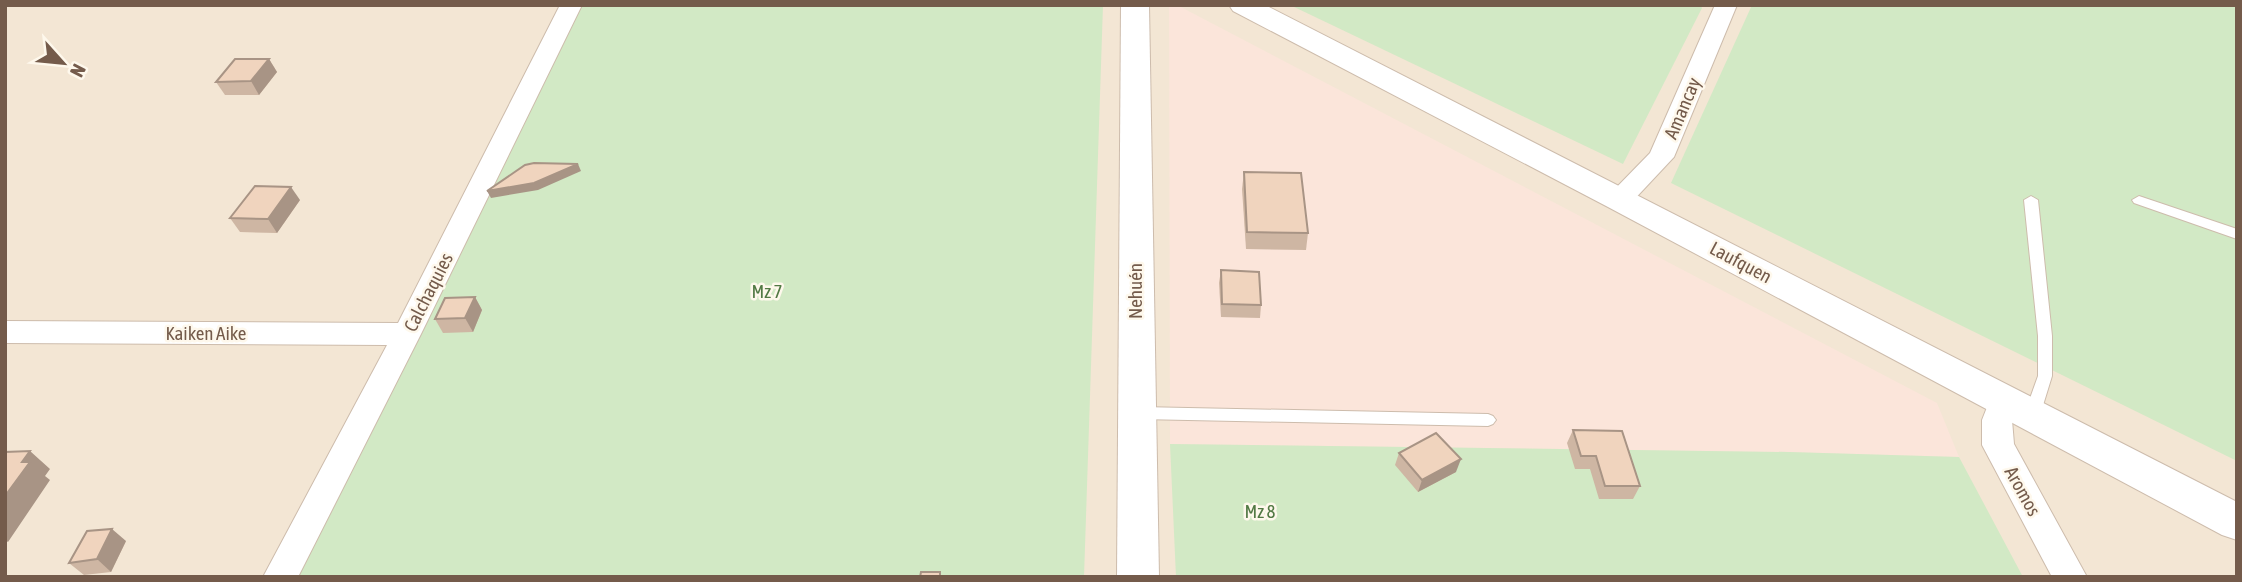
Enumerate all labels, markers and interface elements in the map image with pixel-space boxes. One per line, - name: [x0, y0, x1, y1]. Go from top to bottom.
- north arrow: [28, 28, 98, 98]
- text: N: [66, 61, 90, 81]
- street label: Amancay: [1659, 74, 1705, 142]
- street label: Laufquen: [1706, 237, 1776, 287]
- street label: Calchaquies: [399, 249, 457, 335]
- street label: Nehuén: [1124, 263, 1146, 319]
- park label: Mz 7: [751, 280, 783, 302]
- street label: Kaiken Aike: [166, 322, 246, 344]
- street label: Aromos: [2000, 462, 2046, 520]
- park label: Mz 8: [1244, 500, 1276, 522]

